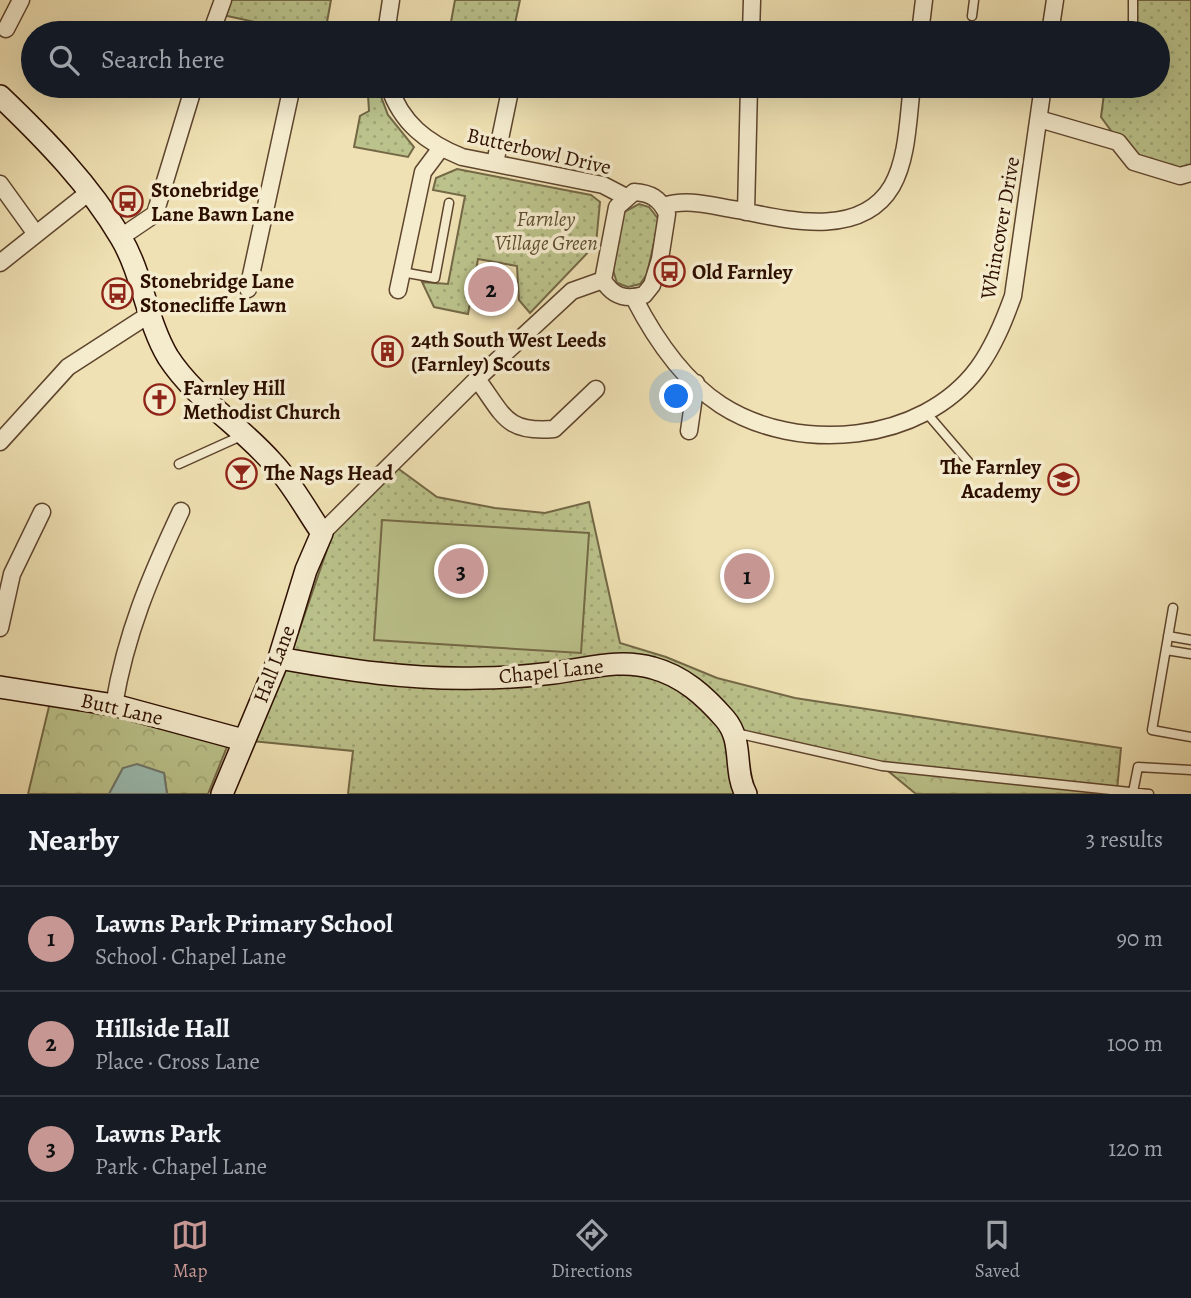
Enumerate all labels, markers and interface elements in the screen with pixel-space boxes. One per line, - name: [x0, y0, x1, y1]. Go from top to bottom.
- search box: [21, 21, 1170, 98]
- icon: search: [45, 41, 83, 79]
- text: Search here: [101, 42, 225, 77]
- street label: Butterbowl Drive: [464, 121, 614, 181]
- street label: Whincover Drive: [973, 154, 1026, 303]
- place label: Stonebridge Lane Bawn Lane: [151, 176, 294, 228]
- bus stop icon: Stonebridge Lane Bawn Lane: [111, 185, 145, 219]
- park label: Farnley Village Green: [494, 205, 598, 257]
- bus stop icon: Old Farnley: [652, 255, 686, 289]
- place label: Old Farnley: [692, 258, 794, 286]
- pin: 2: [468, 263, 514, 315]
- place label: Stonebridge Lane Stonecliffe Lawn: [140, 267, 294, 319]
- bus stop icon: Stonebridge Lane Stonecliffe Lawn: [100, 276, 134, 310]
- place label: 24th South West Leeds (Farnley) Scouts: [411, 326, 606, 378]
- building icon: 24th South West Leeds (Farnley) Scouts: [371, 335, 405, 369]
- place label: Farnley Hill Methodist Church: [183, 374, 341, 426]
- your location: [659, 379, 693, 413]
- church icon: Farnley Hill Methodist Church: [143, 383, 177, 417]
- place label: The Farnley Academy: [940, 453, 1042, 505]
- bar icon: The Nags Head: [224, 456, 258, 490]
- place label: The Nags Head: [264, 459, 394, 487]
- school or university icon: The Farnley Academy: [1047, 462, 1081, 496]
- pin: 3: [438, 545, 484, 597]
- pin: 1: [724, 550, 770, 602]
- street label: Hall Lane: [246, 621, 302, 707]
- street label: Chapel Lane: [497, 652, 605, 690]
- street label: Butt Lane: [78, 686, 166, 732]
- text: Nearby: [28, 820, 119, 860]
- text: 3 results: [1086, 824, 1163, 855]
- text: Lawns Park Primary School: [95, 906, 393, 941]
- text: 1: [47, 923, 55, 954]
- text: 90 m: [1117, 923, 1163, 954]
- text: School · Chapel Lane: [95, 941, 286, 972]
- text: Hillside Hall: [95, 1011, 230, 1046]
- text: 2: [45, 1028, 57, 1059]
- text: 100 m: [1107, 1028, 1163, 1059]
- text: Place · Cross Lane: [95, 1046, 260, 1077]
- text: Lawns Park: [95, 1116, 221, 1151]
- text: 3: [46, 1133, 56, 1164]
- text: 120 m: [1108, 1133, 1163, 1164]
- text: Park · Chapel Lane: [95, 1151, 267, 1182]
- tab: Map: [171, 1216, 209, 1284]
- tab: Directions: [551, 1216, 633, 1284]
- tab: Saved: [975, 1216, 1020, 1284]

